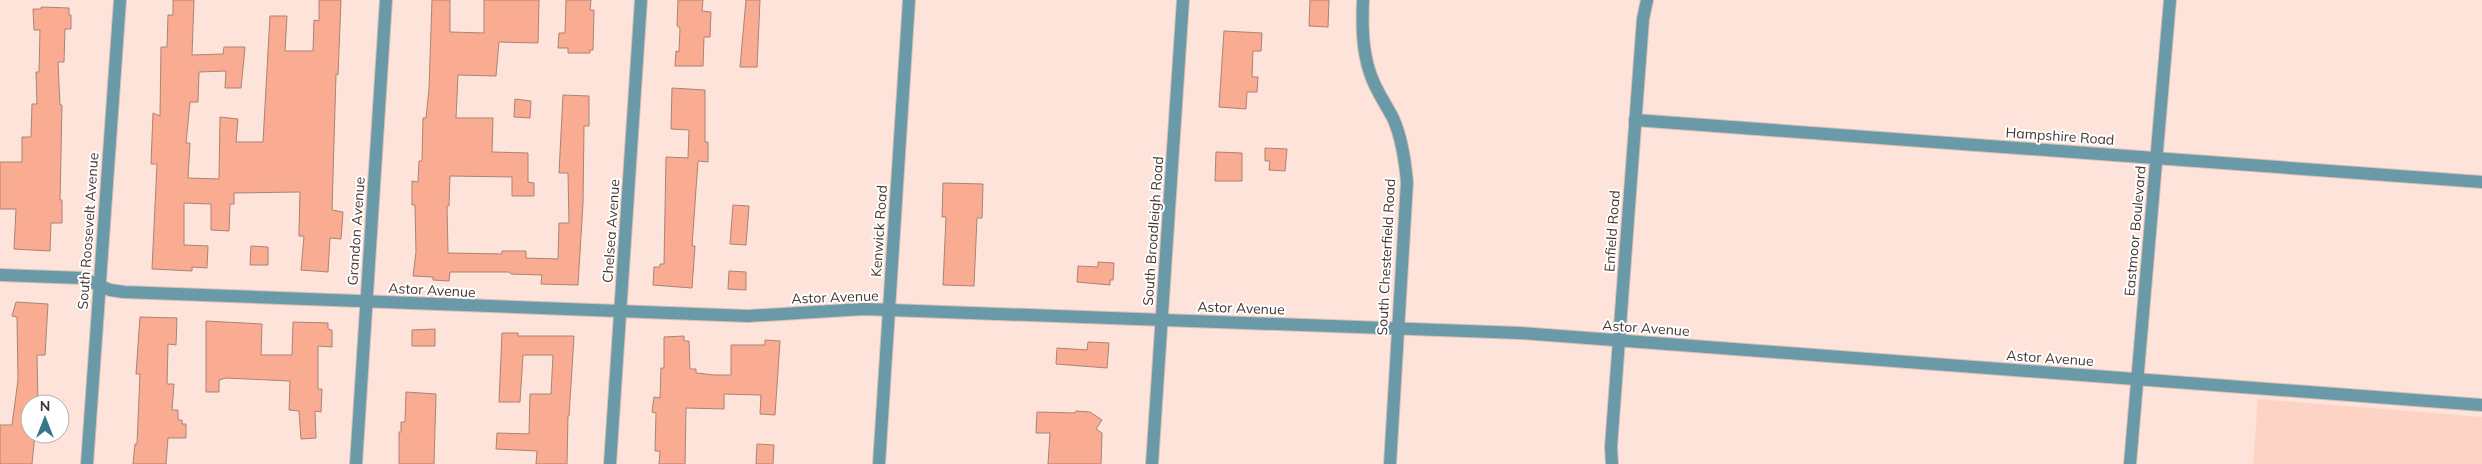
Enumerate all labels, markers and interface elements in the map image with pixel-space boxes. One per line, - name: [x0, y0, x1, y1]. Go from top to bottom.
- street label: Hampshire Road: [2005, 123, 2115, 149]
- street label: South Roosevelt Avenue: [74, 152, 102, 310]
- street label: South Broadleigh Road: [1139, 156, 1167, 306]
- street label: Eastmoor Boulevard: [2120, 165, 2150, 297]
- street label: Grandon Avenue: [343, 176, 369, 286]
- street label: Chelsea Avenue: [598, 178, 624, 284]
- street label: South Chesterfield Road: [1373, 178, 1399, 336]
- street label: Kenwick Road: [867, 184, 891, 278]
- street label: Enfield Road: [1600, 190, 1624, 272]
- street label: Astor Avenue: [388, 279, 476, 301]
- street label: Astor Avenue: [791, 286, 879, 308]
- street label: Astor Avenue: [1197, 297, 1285, 319]
- street label: Astor Avenue: [1602, 316, 1690, 340]
- street label: Astor Avenue: [2006, 346, 2094, 370]
- north arrow: [20, 394, 70, 444]
- text: N: [40, 397, 50, 415]

